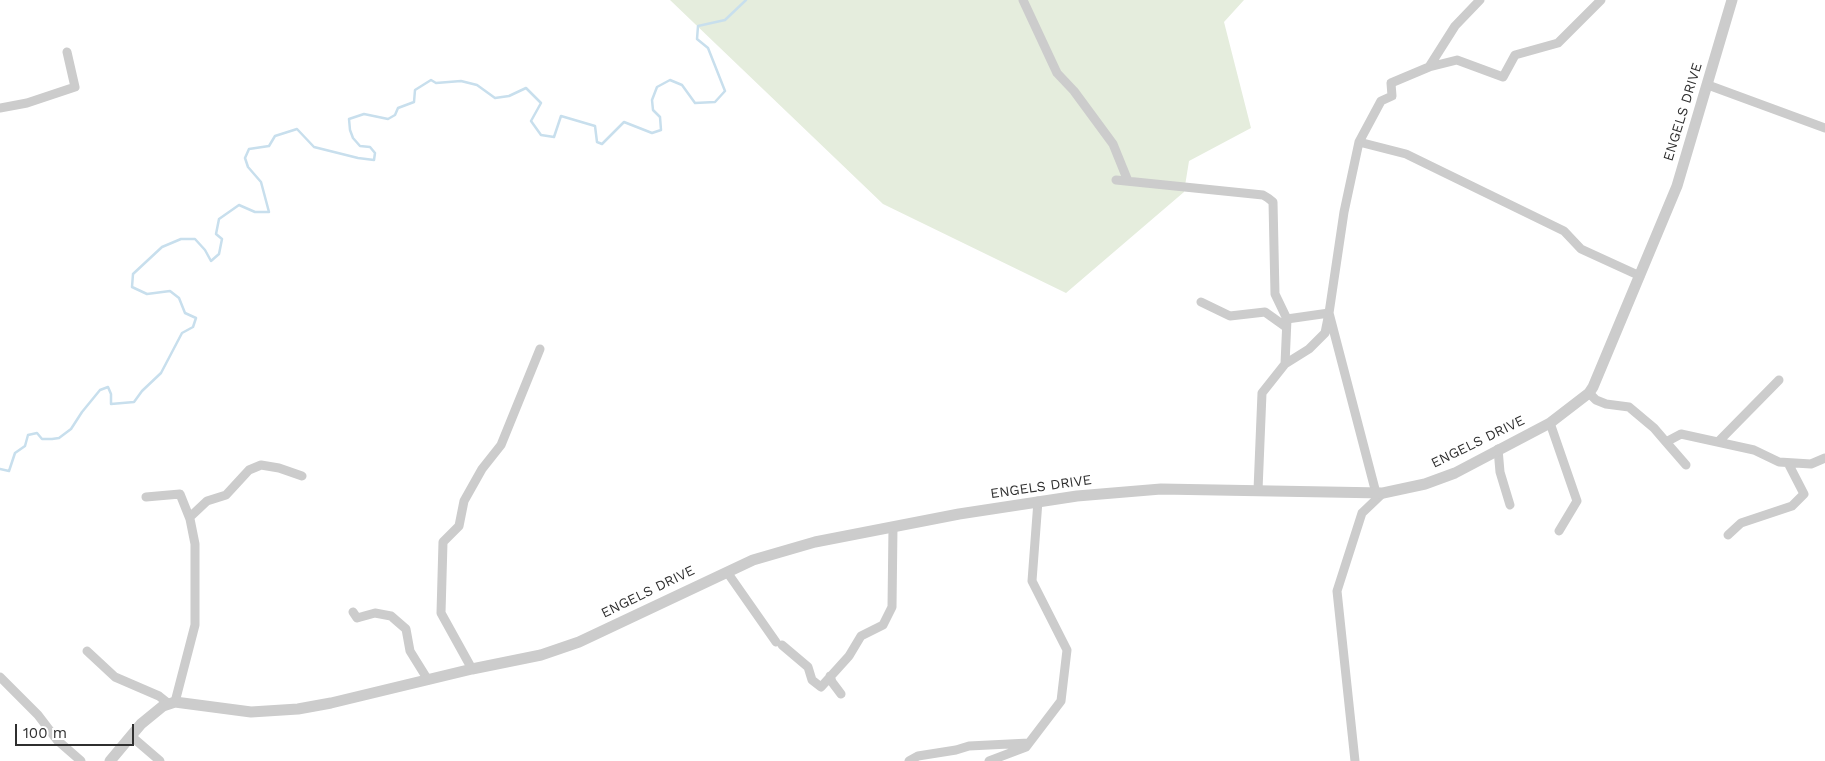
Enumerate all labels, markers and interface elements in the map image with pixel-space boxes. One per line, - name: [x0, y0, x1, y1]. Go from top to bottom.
- street label: ENGELS DRIVE: [1660, 61, 1706, 163]
- street label: ENGELS DRIVE: [1429, 412, 1527, 472]
- street label: ENGELS DRIVE: [989, 472, 1093, 502]
- street label: ENGELS DRIVE: [599, 562, 697, 622]
- scale bar: [18, 714, 136, 746]
- text: 100 m: [23, 724, 67, 742]

